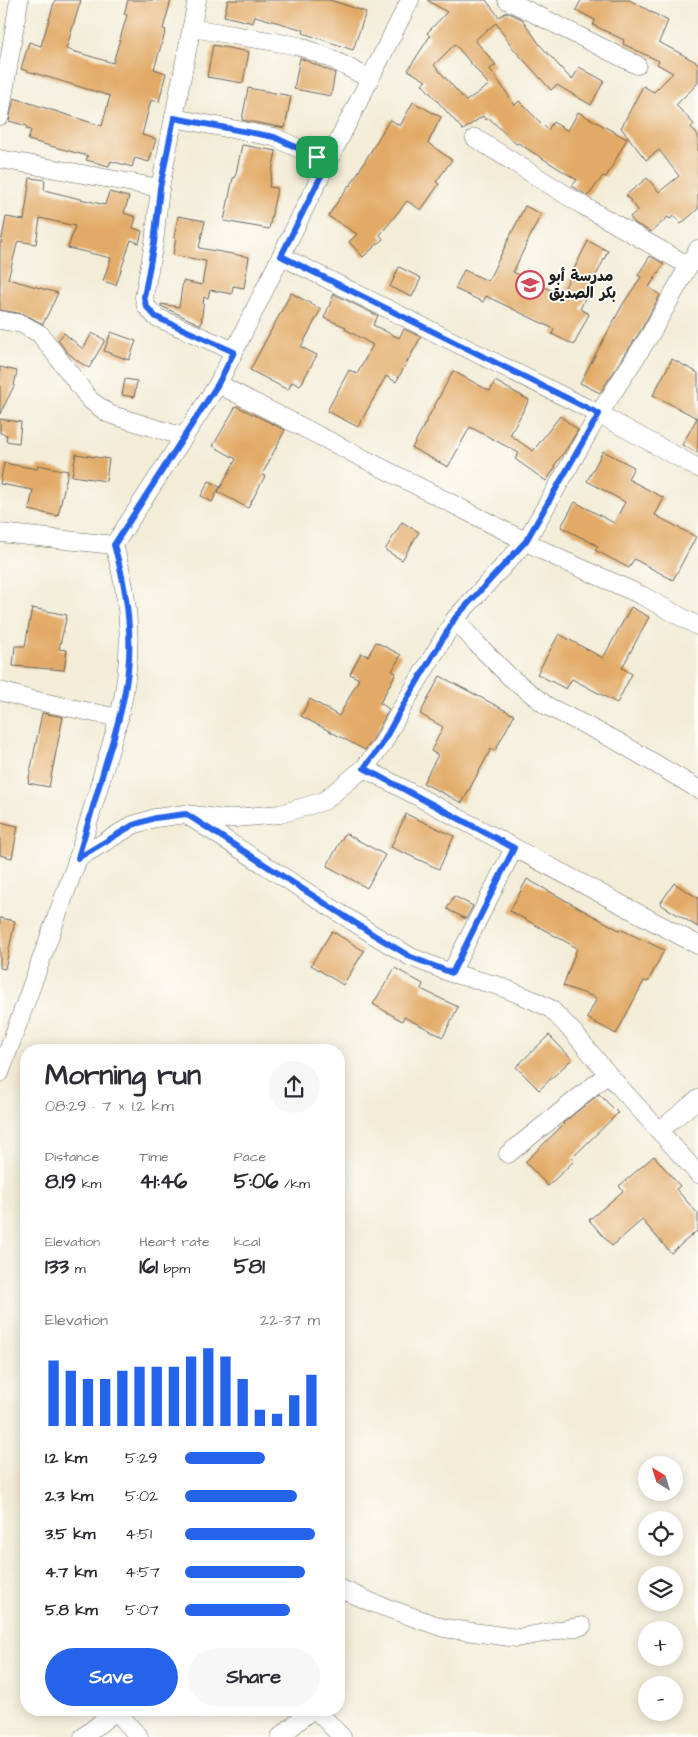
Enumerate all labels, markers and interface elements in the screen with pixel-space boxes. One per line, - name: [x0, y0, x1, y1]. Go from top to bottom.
- pin: [296, 136, 338, 178]
- icon: arrive: [303, 143, 331, 171]
- place label: مدرسة أبو بكر الصديق: [548, 266, 616, 304]
- school or university icon: مدرسة أبو بكر الصديق: [515, 270, 545, 300]
- text: Morning run: [45, 1056, 201, 1095]
- button: share: [268, 1061, 320, 1113]
- text: 08:29 · 7 × 1.2 km: [45, 1095, 174, 1117]
- text: Distance: [45, 1147, 99, 1167]
- text: Time: [139, 1147, 169, 1167]
- text: Pace: [234, 1147, 266, 1167]
- text: 8.19: [45, 1167, 76, 1196]
- text: 41:46: [139, 1167, 187, 1196]
- text: 5:06: [234, 1167, 278, 1196]
- text: km: [76, 1174, 101, 1194]
- text: /km: [278, 1174, 310, 1194]
- text: Elevation: [45, 1232, 100, 1252]
- text: Heart rate: [139, 1232, 210, 1252]
- text: kcal: [234, 1232, 260, 1252]
- text: 133: [45, 1252, 69, 1281]
- text: 161: [139, 1252, 158, 1281]
- text: 581: [234, 1252, 265, 1281]
- text: m: [69, 1259, 86, 1279]
- text: bpm: [158, 1259, 190, 1279]
- text: Elevation: [45, 1309, 108, 1331]
- text: 22–37 m: [260, 1309, 320, 1331]
- text: 1.2 km: [45, 1447, 87, 1469]
- text: 5:29: [125, 1447, 157, 1469]
- north arrow: [638, 1456, 682, 1501]
- map controls: [638, 1456, 683, 1721]
- text: 2.3 km: [45, 1485, 93, 1507]
- text: 5:02: [125, 1485, 158, 1507]
- button: locate: [638, 1511, 683, 1556]
- text: 3.5 km: [45, 1523, 95, 1545]
- text: 4:51: [125, 1523, 152, 1545]
- text: 4.7 km: [45, 1561, 97, 1583]
- text: 4:57: [125, 1561, 160, 1583]
- button: layers: [638, 1566, 683, 1611]
- text: 5.8 km: [45, 1599, 98, 1621]
- text: 5:07: [125, 1599, 159, 1621]
- button: +: [638, 1621, 683, 1666]
- button: Save: [45, 1648, 178, 1706]
- button: Share: [188, 1648, 320, 1706]
- button: −: [638, 1676, 683, 1721]

